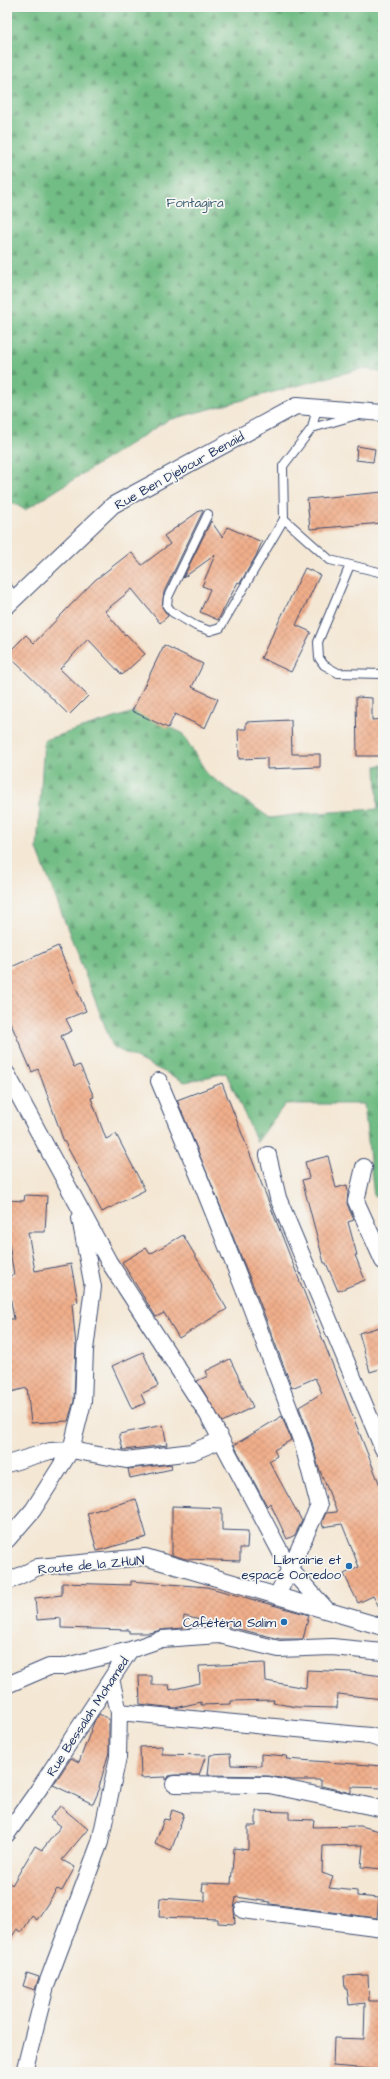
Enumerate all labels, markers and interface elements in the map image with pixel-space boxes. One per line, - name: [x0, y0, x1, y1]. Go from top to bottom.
- park label: Fontagira: [166, 194, 224, 213]
- street label: Rue Ben Djebour Benaïd: [111, 428, 248, 514]
- street label: Route de la ZHUN: [37, 1551, 145, 1579]
- place label: Librairie et espace Ooredoo: [242, 1551, 342, 1584]
- marker: Librairie et espace Ooredoo: [344, 1561, 354, 1571]
- place label: Cafétéria Salim: [183, 1614, 277, 1632]
- marker: Cafétéria Salim: [279, 1617, 289, 1627]
- street label: Rue Bessalah Mohamed: [42, 1653, 133, 1780]

